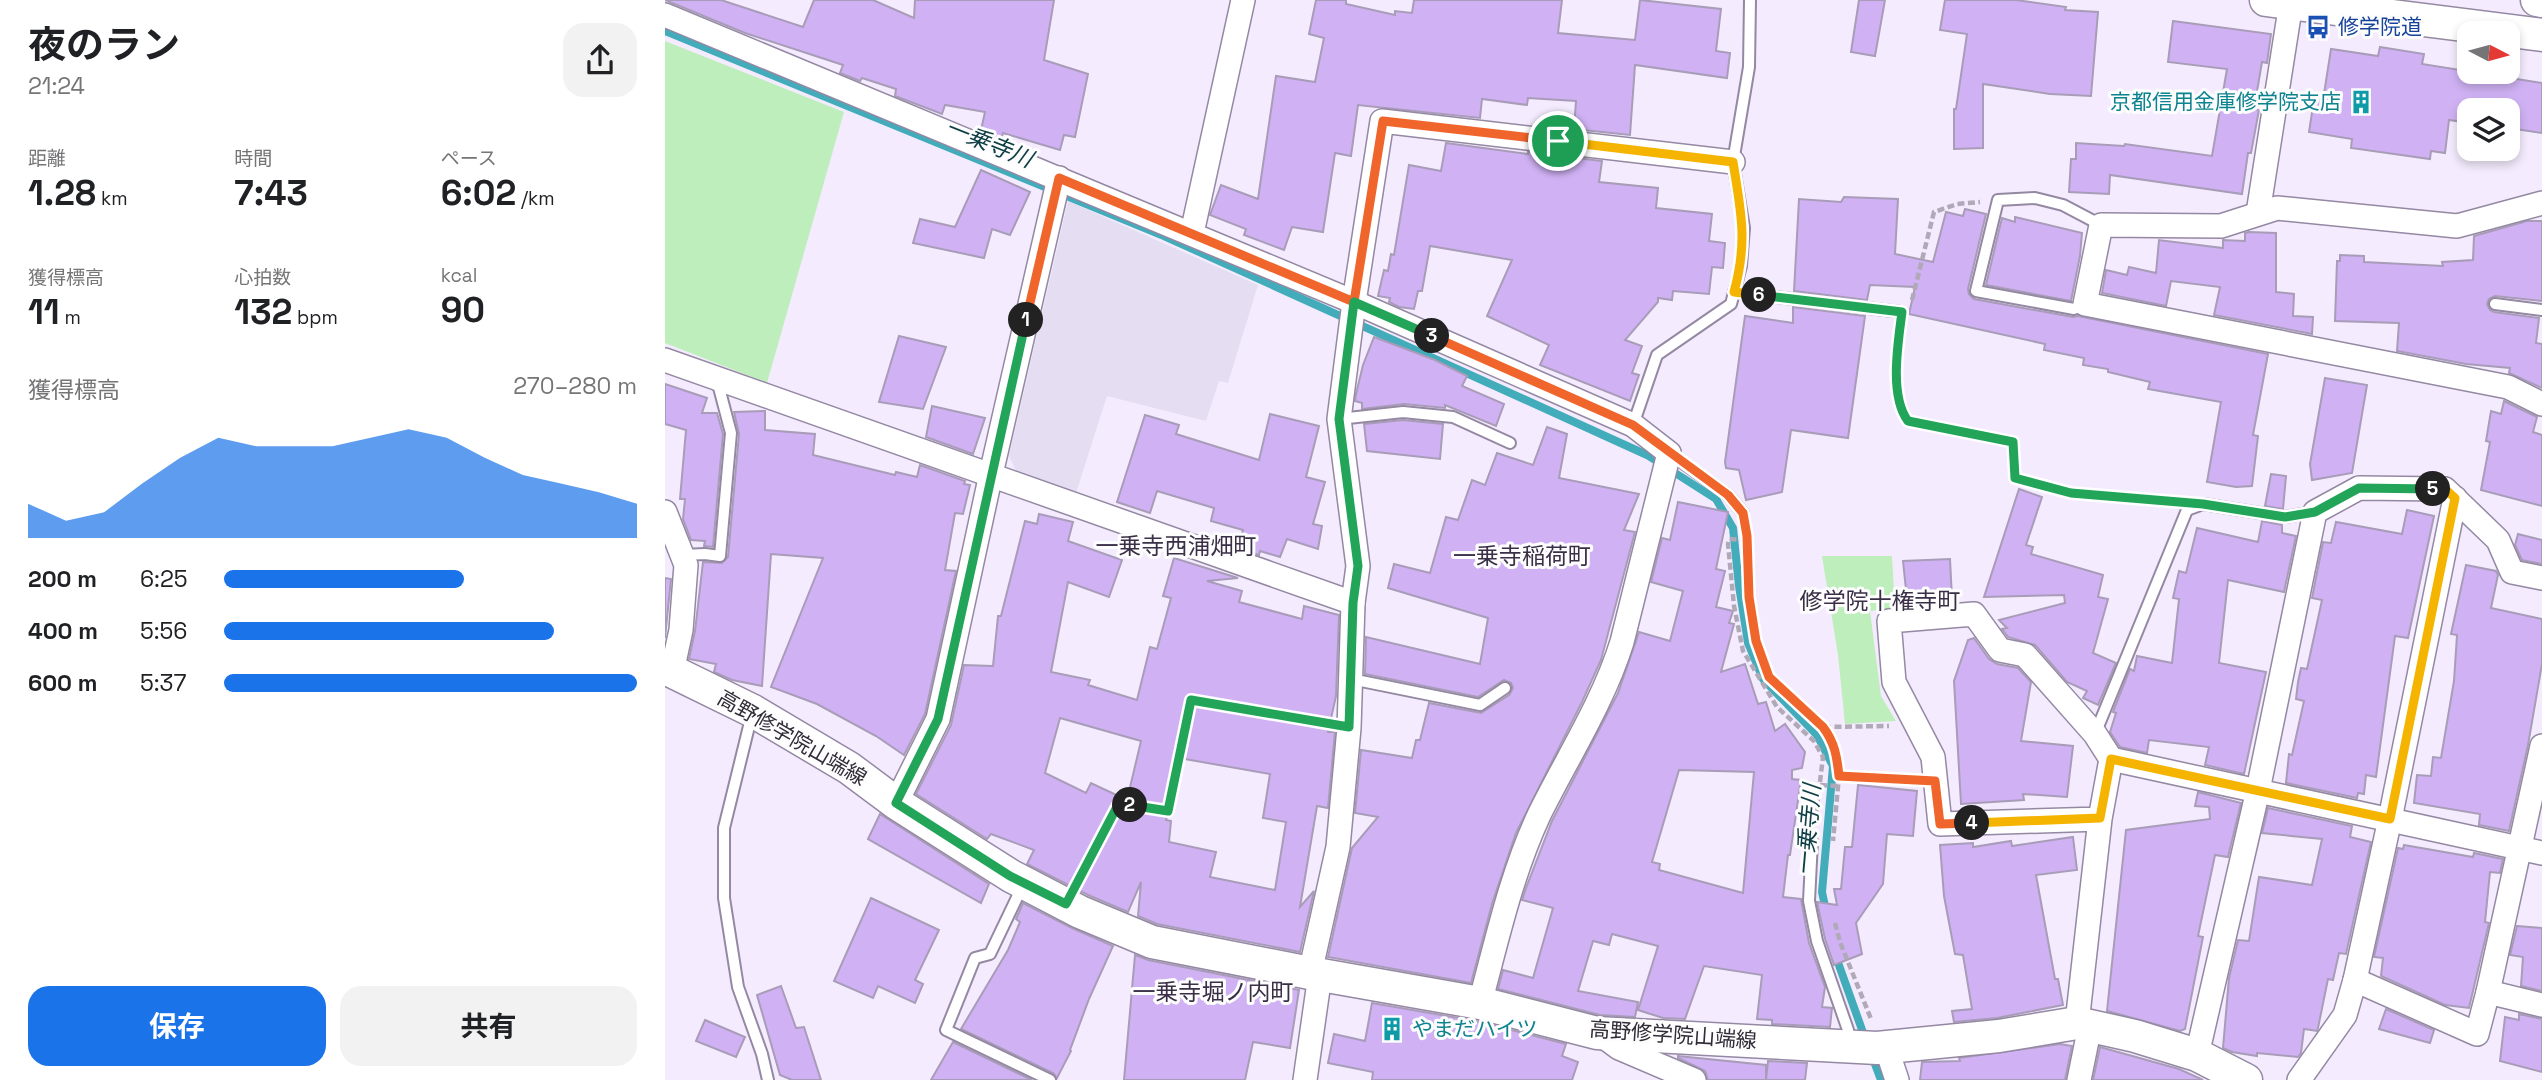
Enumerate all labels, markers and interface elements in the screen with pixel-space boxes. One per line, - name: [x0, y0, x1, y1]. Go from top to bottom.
- bus stop icon: 修学院道: [2304, 13, 2332, 41]
- place label: 修学院道: [2338, 13, 2422, 40]
- text: 夜のラン: [28, 21, 180, 69]
- north arrow: [2457, 21, 2520, 84]
- map controls: [2457, 21, 2520, 161]
- button: share: [563, 23, 637, 97]
- text: 21:24: [28, 71, 85, 101]
- place label: 京都信用金庫修学院支店: [2110, 88, 2341, 115]
- building icon: 京都信用金庫修学院支店: [2347, 88, 2375, 116]
- button: layers: [2457, 98, 2520, 161]
- pin: [1528, 111, 1588, 171]
- water label: 一乗寺川: [941, 112, 1040, 175]
- icon: arrive: [1539, 122, 1577, 160]
- text: 距離: [28, 146, 66, 171]
- text: 時間: [234, 146, 272, 171]
- text: ペース: [441, 146, 497, 171]
- text: 1.28: [28, 171, 96, 215]
- text: 7:43: [234, 171, 308, 215]
- text: 6:02: [441, 171, 516, 215]
- text: km: [96, 186, 128, 211]
- text: /km: [516, 186, 555, 211]
- text: kcal: [441, 263, 477, 288]
- text: 獲得標高: [28, 265, 104, 290]
- text: 心拍数: [234, 265, 291, 290]
- pin: 6: [1741, 278, 1777, 312]
- text: 6: [1753, 282, 1764, 307]
- text: 90: [441, 288, 485, 332]
- text: 11: [28, 290, 60, 334]
- text: 132: [234, 290, 292, 334]
- pin: 1: [1009, 302, 1043, 338]
- text: m: [60, 305, 81, 330]
- text: bpm: [292, 305, 338, 330]
- text: 1: [1021, 307, 1030, 332]
- pin: 3: [1415, 318, 1449, 354]
- text: 3: [1426, 323, 1437, 348]
- text: 270–280 m: [513, 371, 637, 401]
- text: 獲得標高: [28, 375, 120, 405]
- pin: 5: [2415, 472, 2451, 506]
- text: 5: [2427, 476, 2438, 501]
- district label: 一乗寺西浦畑町: [1096, 531, 1257, 561]
- district label: 一乗寺稲荷町: [1453, 541, 1591, 571]
- text: 200 m: [28, 564, 97, 594]
- text: 6:25: [140, 564, 188, 594]
- district label: 修学院十権寺町: [1800, 586, 1961, 616]
- text: 400 m: [28, 616, 98, 646]
- text: 5:56: [140, 616, 187, 646]
- text: 600 m: [28, 668, 98, 698]
- text: 5:37: [140, 668, 186, 698]
- street label: 高野修学院山端線: [713, 684, 872, 791]
- water label: 一乗寺川: [1789, 780, 1827, 877]
- pin: 2: [1113, 788, 1147, 822]
- text: 2: [1124, 792, 1135, 817]
- pin: 4: [1955, 806, 1989, 840]
- text: 4: [1965, 810, 1978, 835]
- district label: 一乗寺堀ノ内町: [1133, 977, 1294, 1007]
- button: 保存: [28, 986, 326, 1066]
- button: 共有: [340, 986, 637, 1066]
- building icon: やまだハイツ: [1378, 1015, 1406, 1043]
- place label: やまだハイツ: [1412, 1015, 1538, 1042]
- street label: 高野修学院山端線: [1588, 1015, 1758, 1054]

